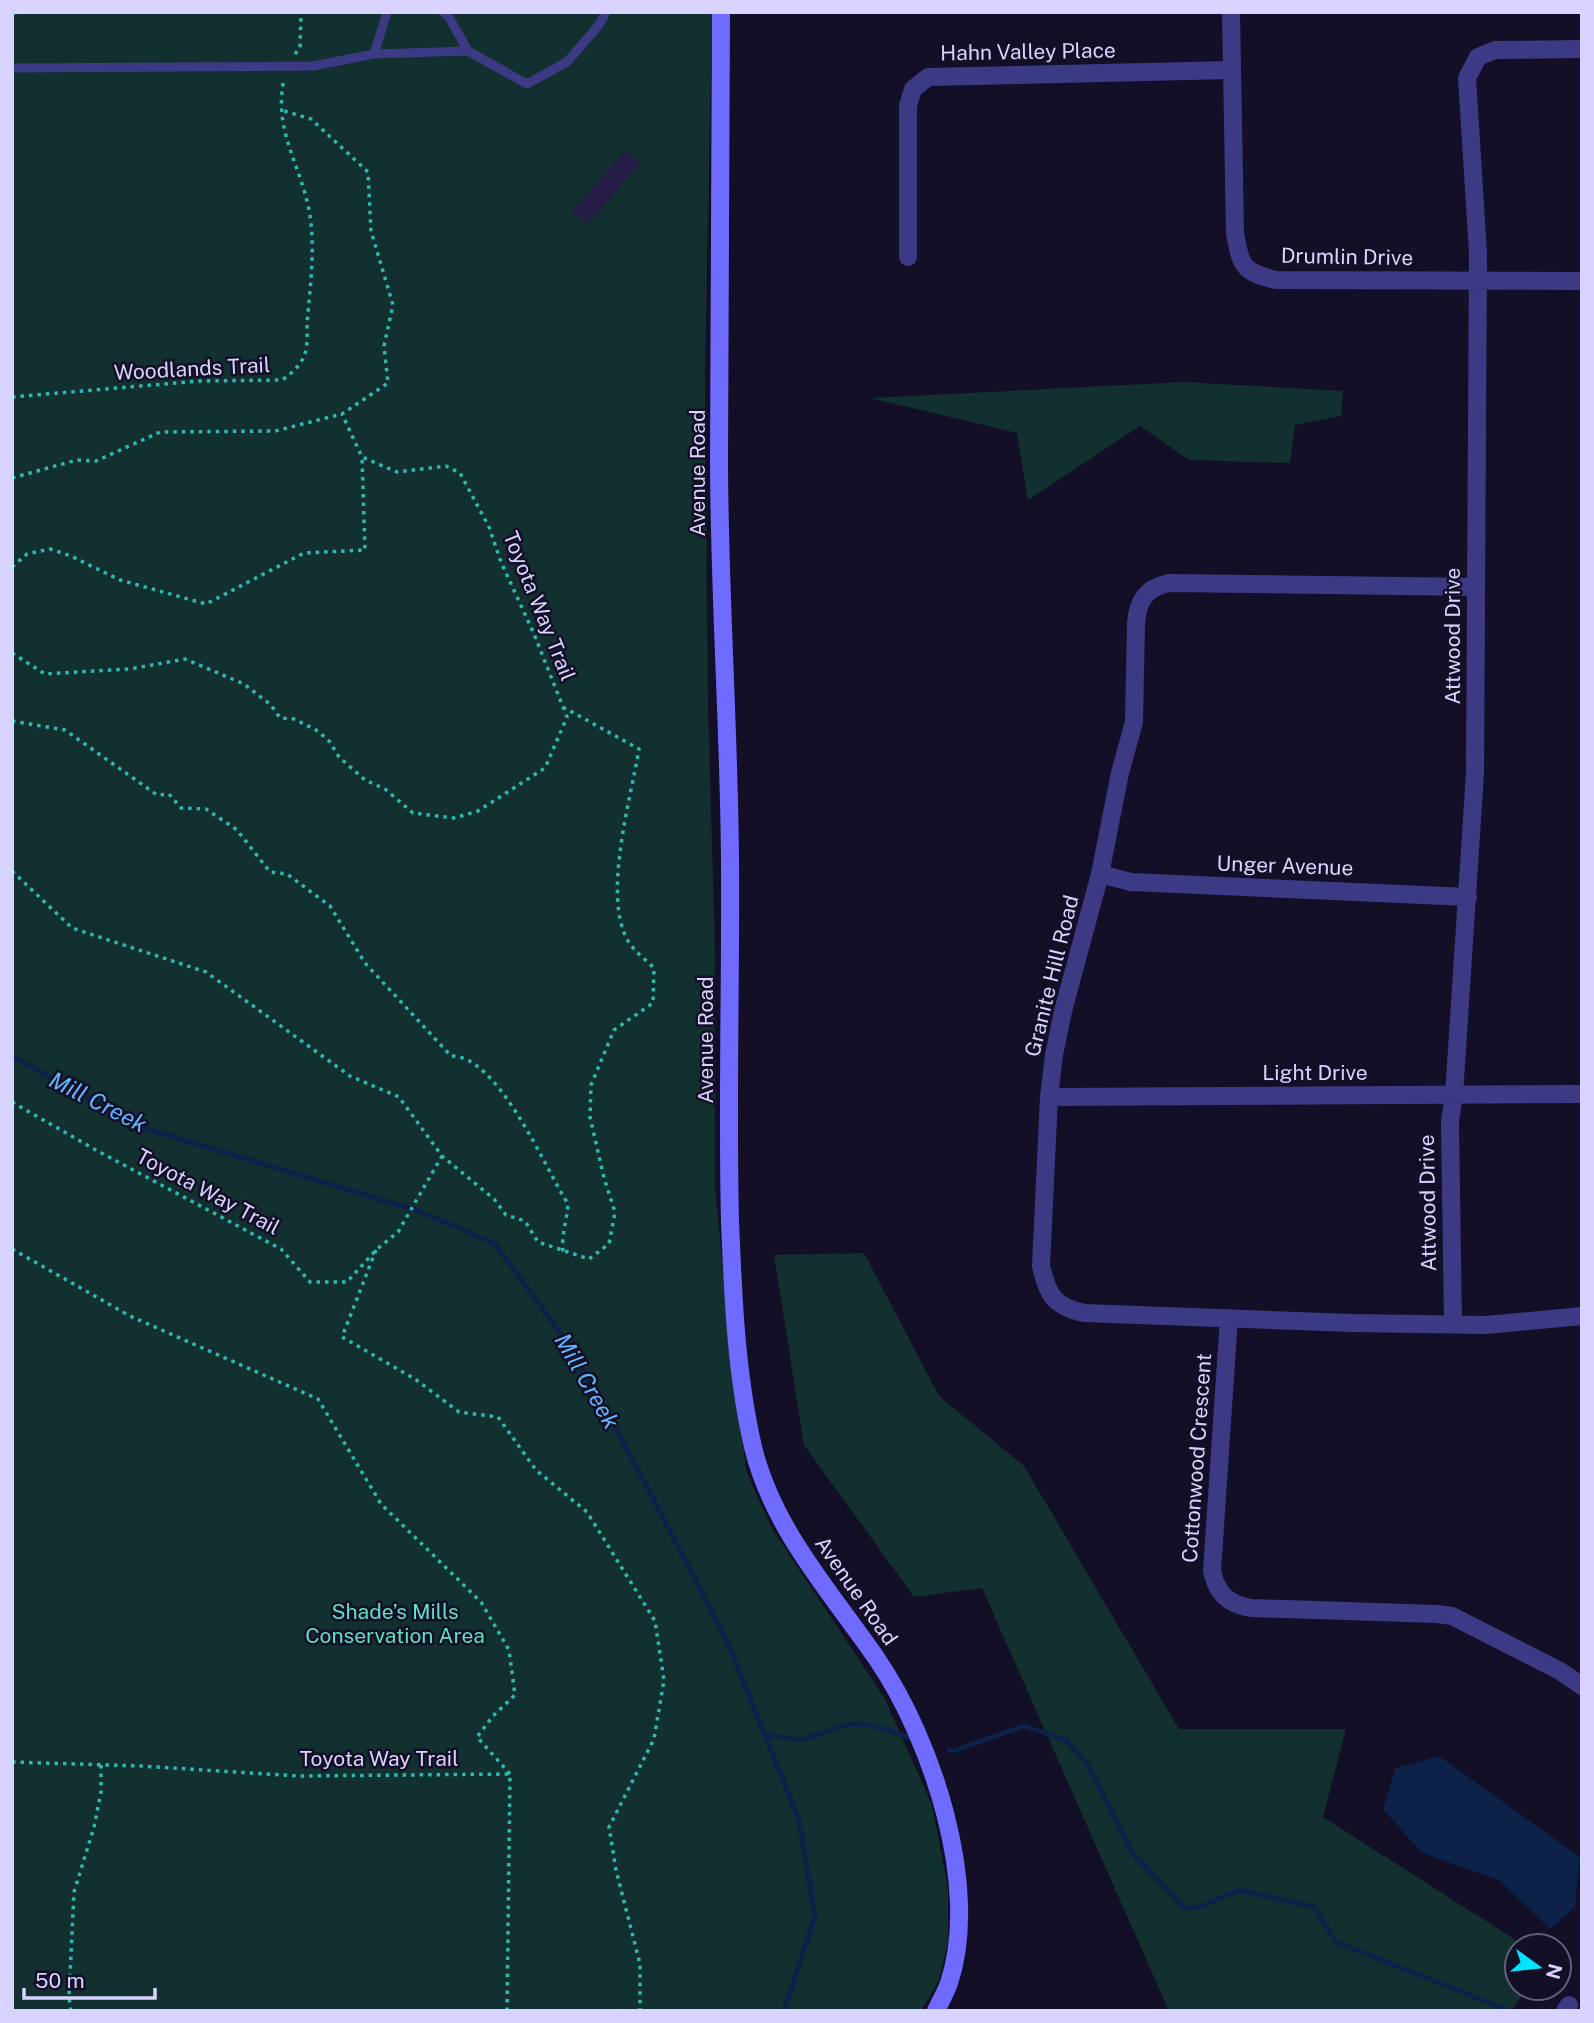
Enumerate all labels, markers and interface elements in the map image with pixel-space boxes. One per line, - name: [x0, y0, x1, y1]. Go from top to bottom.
- street label: Hahn Valley Place: [940, 37, 1116, 66]
- street label: Drumlin Drive: [1281, 243, 1413, 270]
- street label: Woodlands Trail: [113, 352, 271, 385]
- street label: Avenue Road: [685, 410, 710, 536]
- street label: Toyota Way Trail: [498, 527, 581, 684]
- street label: Attwood Drive: [1440, 568, 1465, 704]
- street label: Unger Avenue: [1216, 851, 1354, 880]
- street label: Granite Hill Road: [1019, 893, 1084, 1059]
- street label: Avenue Road: [693, 977, 718, 1103]
- street label: Light Drive: [1262, 1060, 1368, 1085]
- water label: Mill Creek: [45, 1066, 152, 1138]
- street label: Attwood Drive: [1414, 1134, 1441, 1272]
- street label: Toyota Way Trail: [132, 1143, 284, 1240]
- water label: Mill Creek: [549, 1328, 626, 1434]
- street label: Cottonwood Crescent: [1177, 1352, 1216, 1564]
- street label: Avenue Road: [810, 1532, 903, 1650]
- park label: Shade’s Mills Conservation Area: [305, 1599, 485, 1648]
- street label: Toyota Way Trail: [299, 1746, 459, 1771]
- north arrow: [1503, 1932, 1573, 2002]
- scale bar: [24, 1956, 156, 2000]
- text: N: [1542, 1961, 1567, 1981]
- text: 50 m: [35, 1968, 85, 1993]

